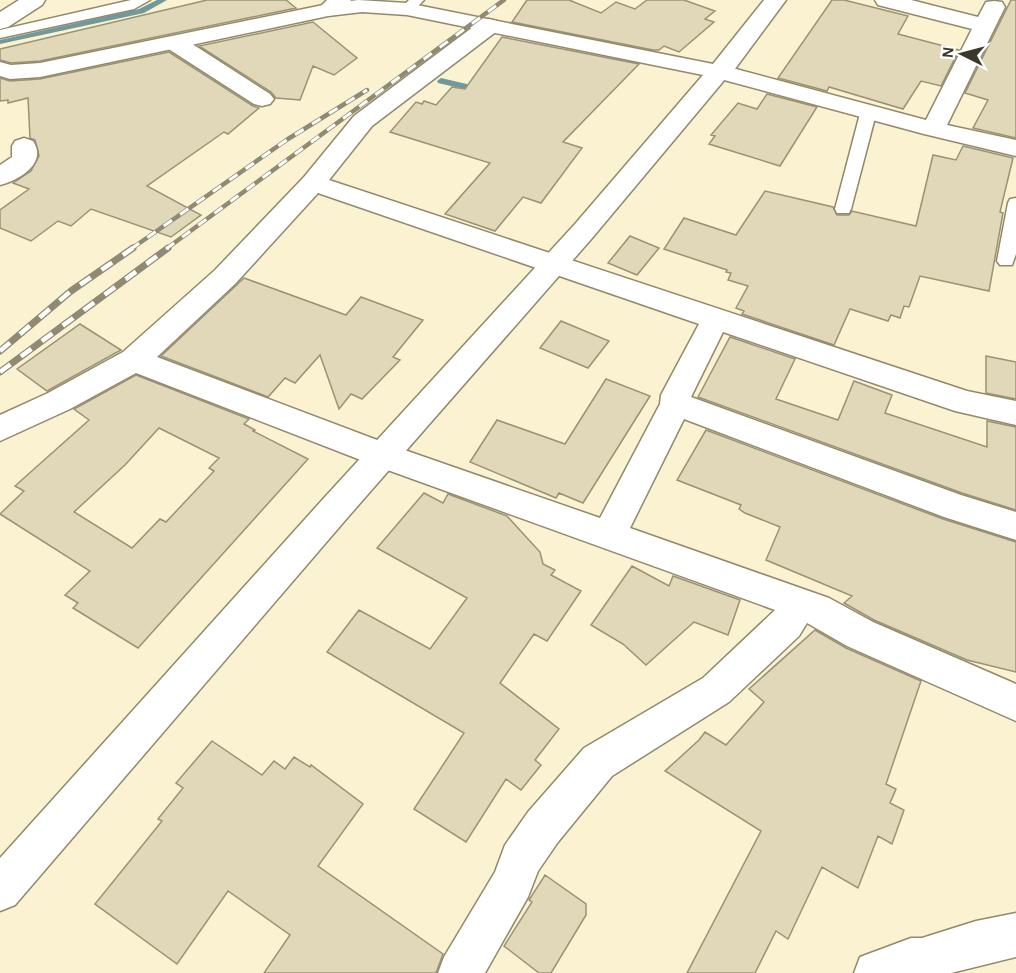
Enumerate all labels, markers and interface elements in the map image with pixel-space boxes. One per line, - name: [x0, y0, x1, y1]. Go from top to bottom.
- north arrow: [932, 24, 992, 84]
- text: N: [940, 46, 957, 59]

